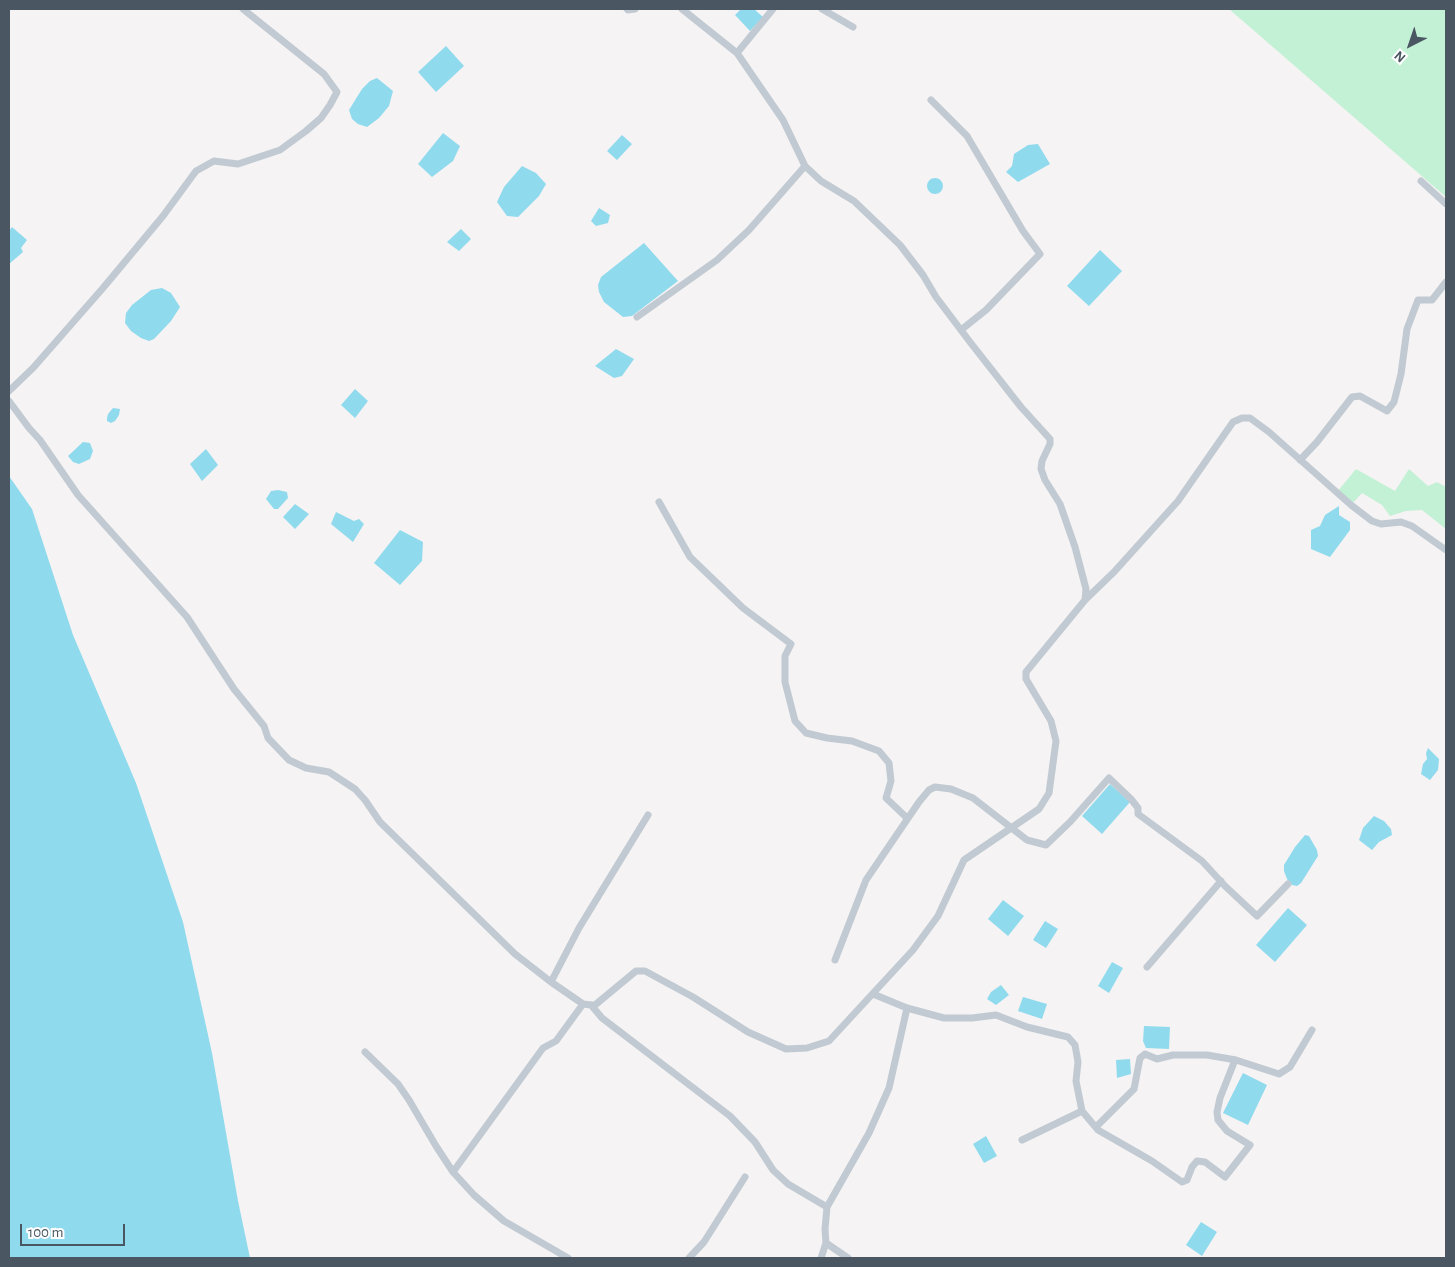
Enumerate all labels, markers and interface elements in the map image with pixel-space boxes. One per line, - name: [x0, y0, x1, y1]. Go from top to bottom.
- north arrow: [1385, 20, 1435, 70]
- text: N: [1392, 48, 1408, 65]
- scale bar: [22, 1214, 128, 1246]
- text: 100 m: [28, 1225, 63, 1240]

